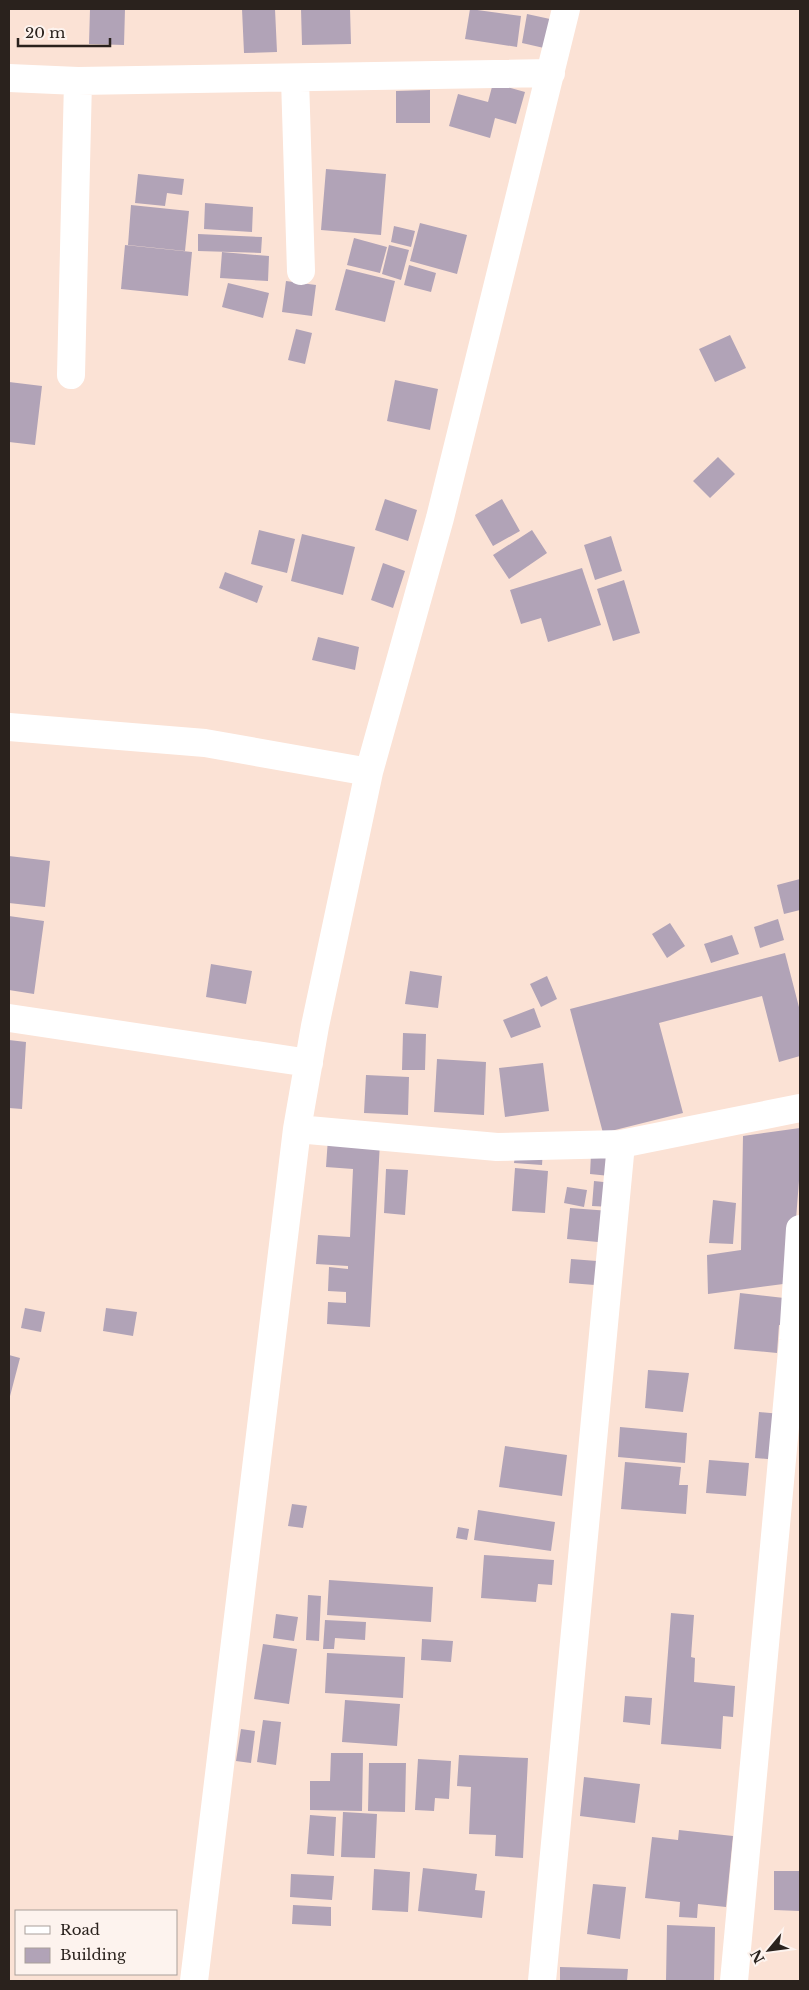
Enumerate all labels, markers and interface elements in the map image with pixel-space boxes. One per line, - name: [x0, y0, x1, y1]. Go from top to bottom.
- scale bar: [18, 15, 110, 47]
- text: 20 m: [25, 23, 65, 42]
- legend: [15, 1910, 178, 1975]
- text: Road: [60, 1920, 100, 1939]
- north arrow: [744, 1925, 794, 1975]
- text: Building: [60, 1945, 127, 1964]
- text: N: [747, 1946, 769, 1966]

